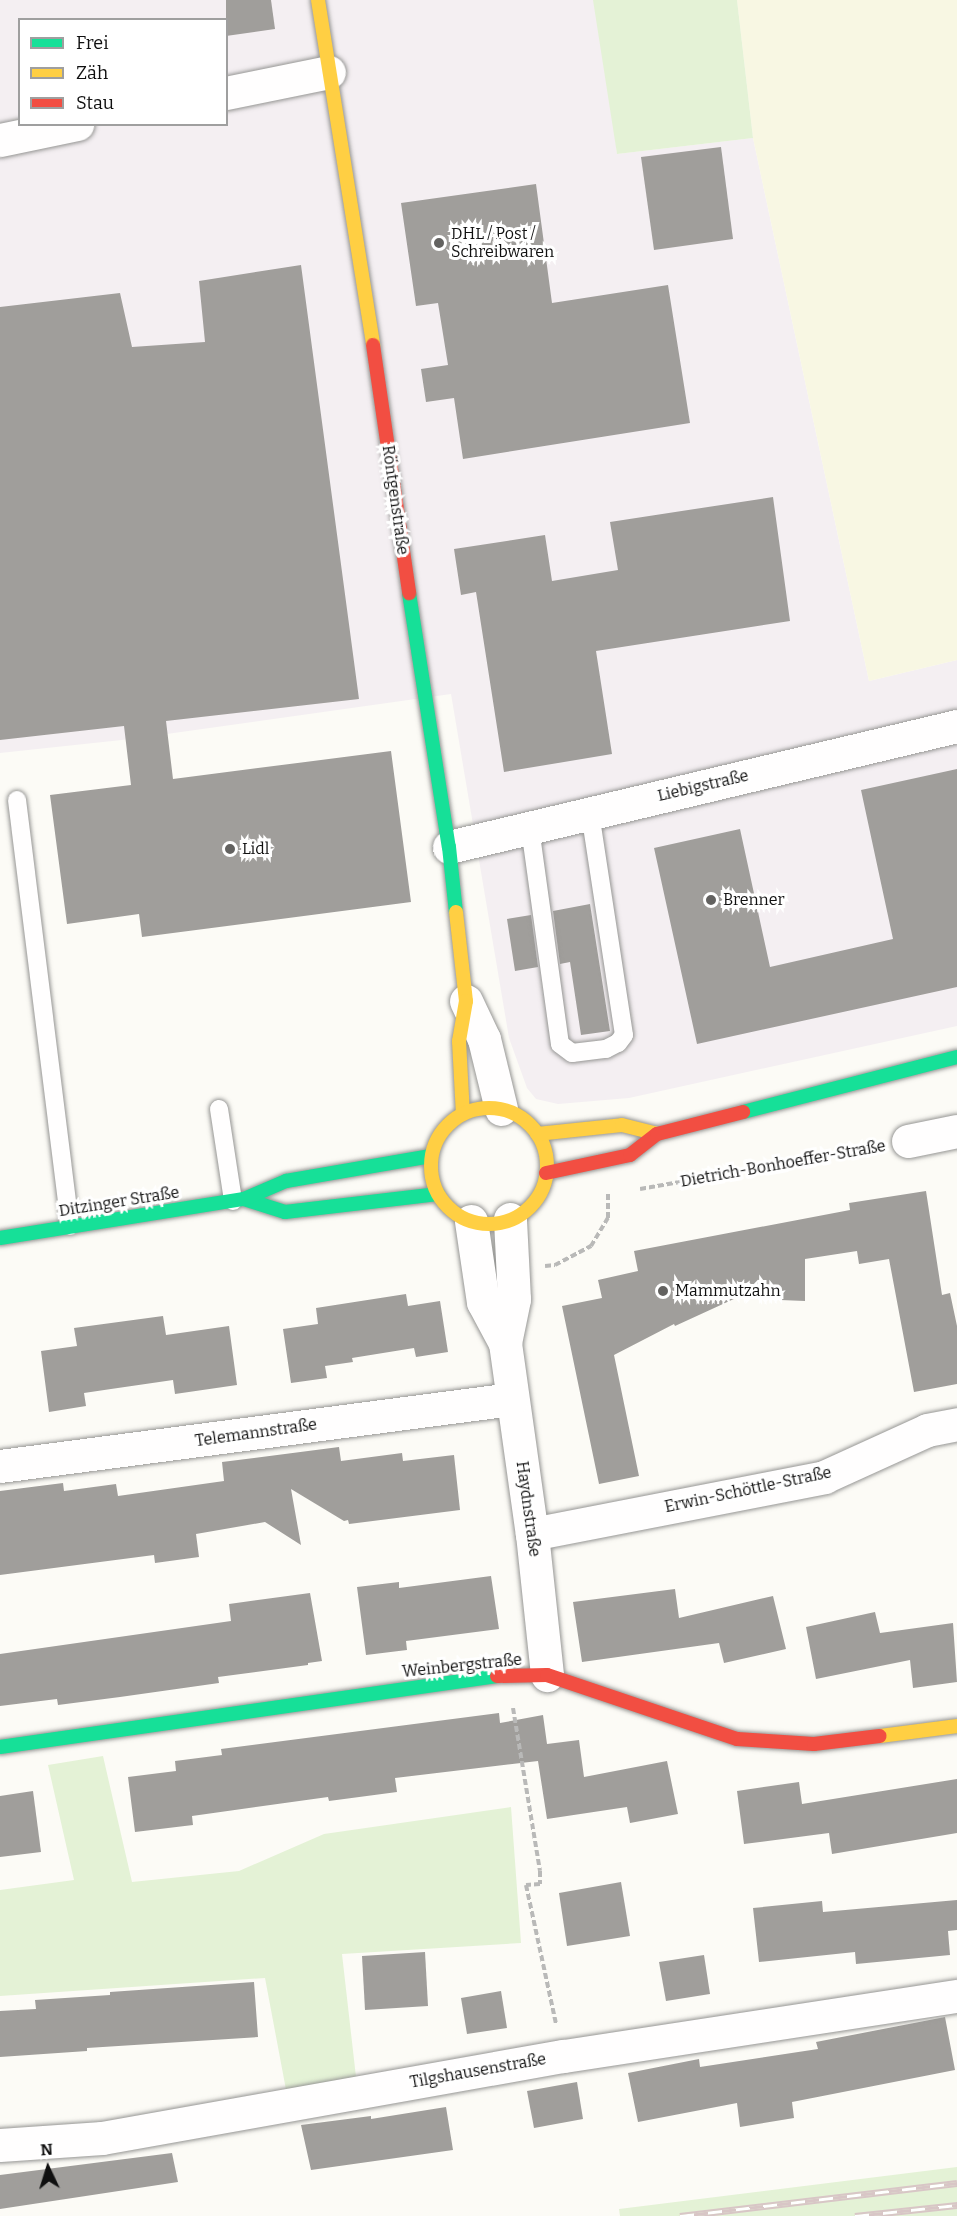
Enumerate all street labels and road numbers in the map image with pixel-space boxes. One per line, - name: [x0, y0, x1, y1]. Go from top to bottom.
- street label: Röntgenstraße: [378, 444, 412, 556]
- street label: Liebigstraße: [656, 766, 750, 806]
- street label: Dietrich-Bonhoeffer-Straße: [679, 1136, 887, 1192]
- street label: Ditzinger Straße: [57, 1183, 181, 1221]
- street label: Telemannstraße: [194, 1415, 318, 1451]
- street label: Haydnstraße: [512, 1460, 544, 1558]
- street label: Erwin-Schöttle-Straße: [663, 1463, 833, 1517]
- street label: Weinbergstraße: [401, 1650, 523, 1682]
- street label: Tilgshausenstraße: [409, 2050, 547, 2092]

